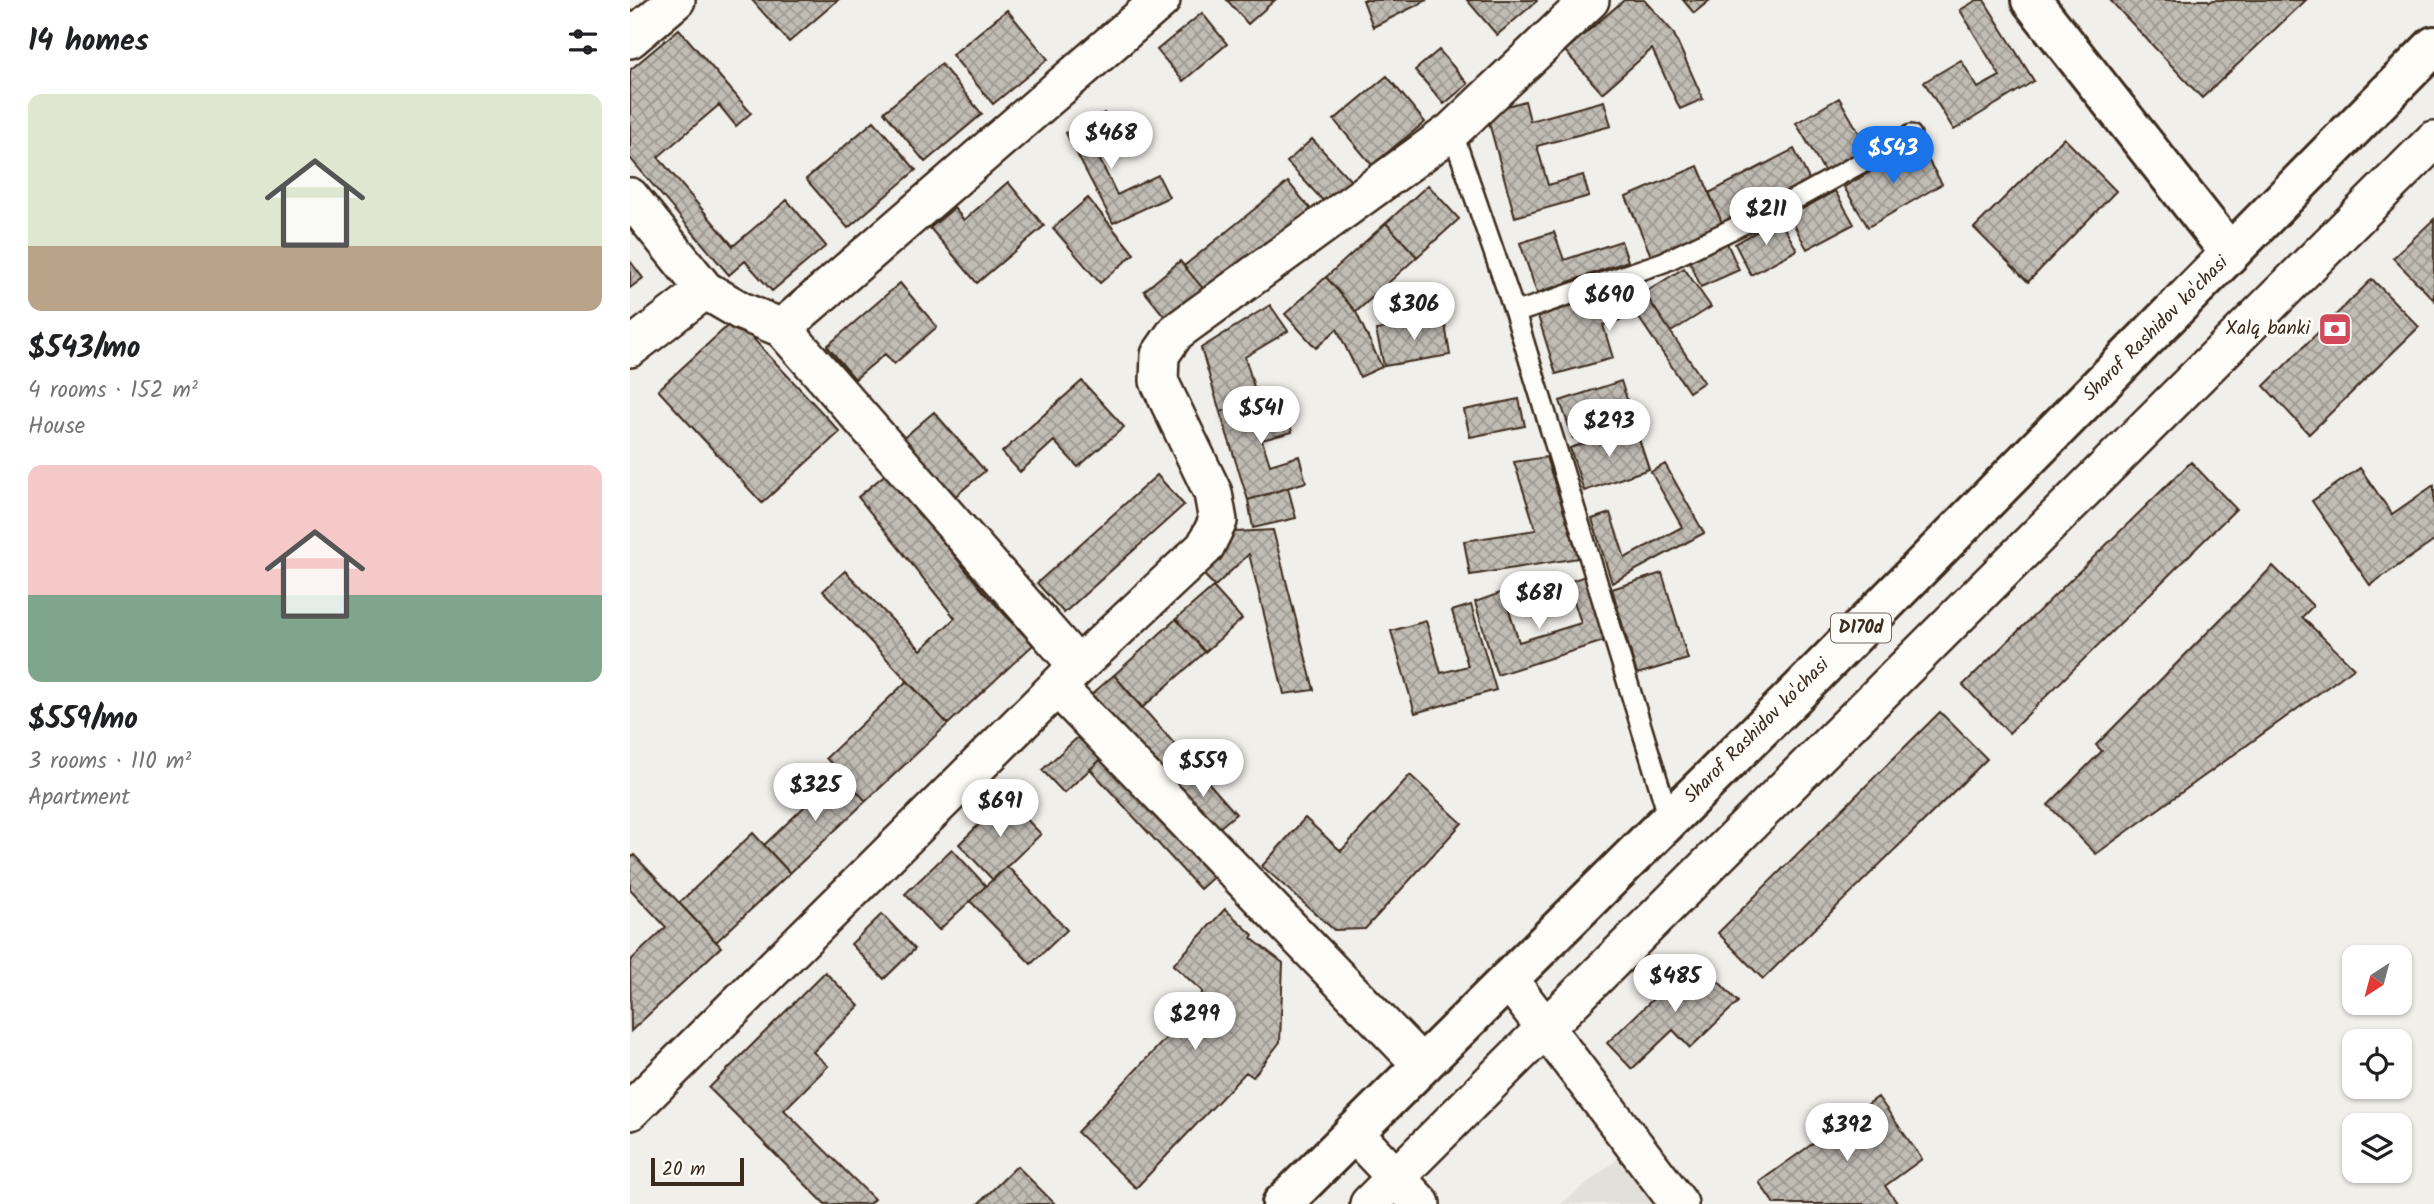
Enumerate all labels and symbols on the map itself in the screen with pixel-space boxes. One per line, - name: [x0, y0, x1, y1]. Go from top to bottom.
- pin: $468: [1070, 111, 1152, 171]
- pin: $543: [1852, 127, 1934, 186]
- pin: $211: [1725, 188, 1807, 247]
- street label: Sharof Rashidov ko'chasi: [2076, 248, 2237, 409]
- pin: $690: [1568, 274, 1650, 333]
- pin: $306: [1373, 282, 1455, 342]
- bank icon: Xalq banki: [2316, 310, 2354, 348]
- place label: Xalq banki: [2226, 314, 2311, 344]
- pin: $541: [1220, 386, 1302, 446]
- pin: $293: [1568, 400, 1650, 459]
- pin: $681: [1498, 572, 1580, 631]
- road number: D170d: [1831, 614, 1891, 642]
- street label: Sharof Rashidov ko'chasi: [1677, 650, 1838, 811]
- pin: $559: [1162, 740, 1244, 799]
- pin: $325: [774, 764, 856, 823]
- pin: $691: [959, 780, 1041, 839]
- north arrow: [2342, 945, 2412, 1015]
- pin: $485: [1634, 954, 1716, 1014]
- pin: $299: [1154, 992, 1236, 1052]
- pin: $392: [1806, 1104, 1888, 1163]
- scale bar: [651, 1155, 744, 1187]

